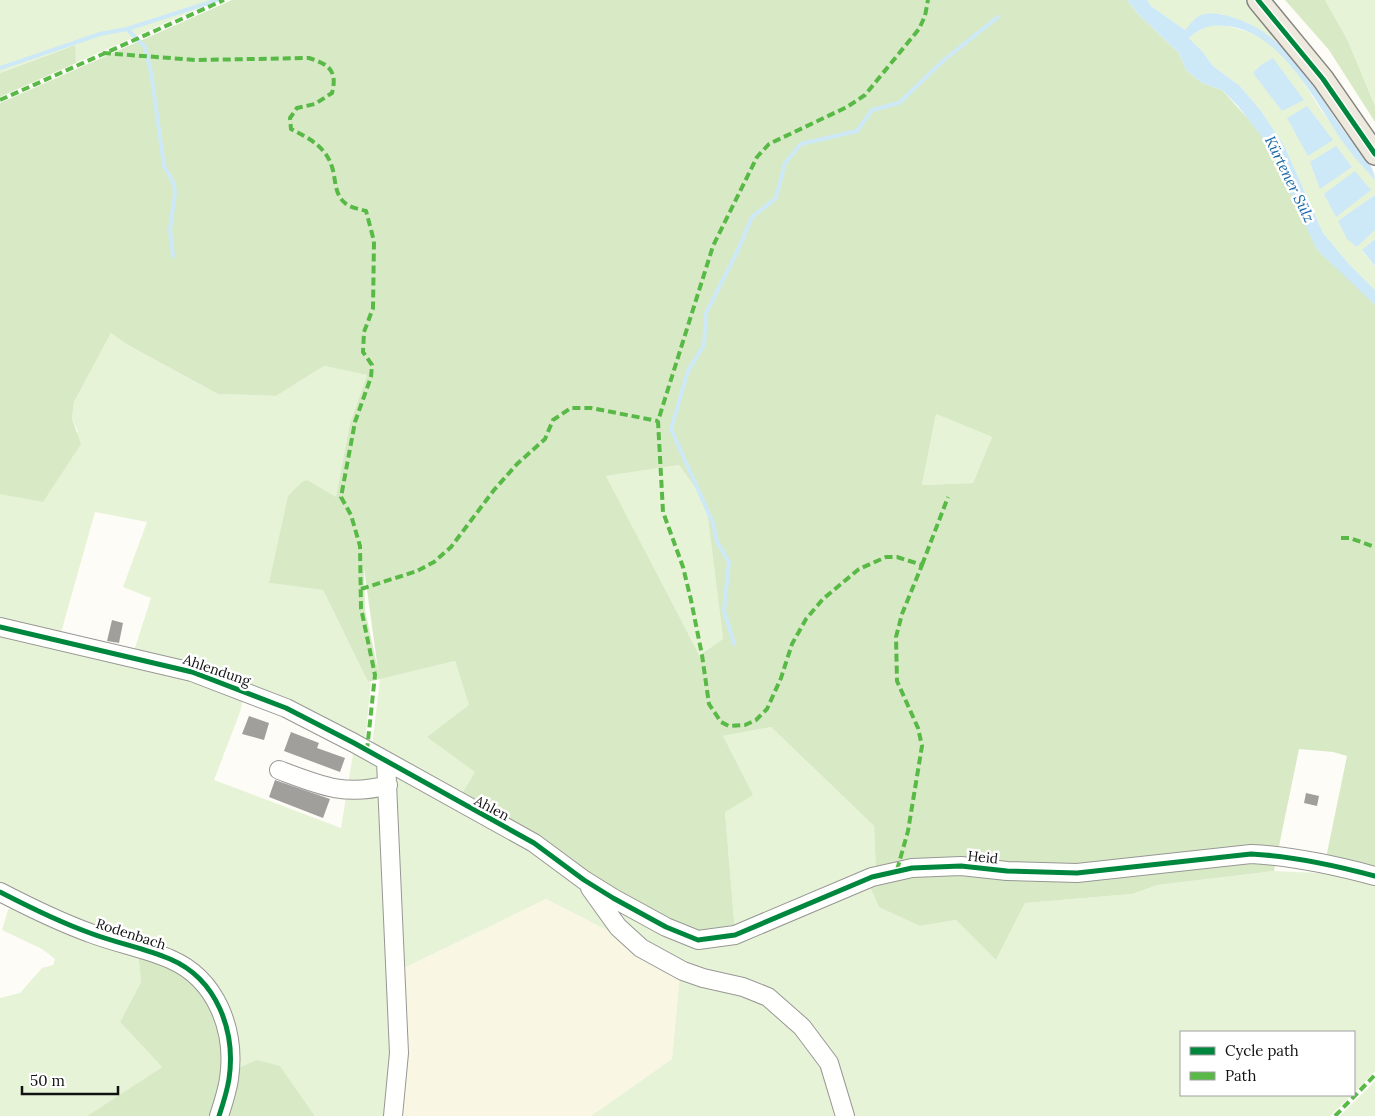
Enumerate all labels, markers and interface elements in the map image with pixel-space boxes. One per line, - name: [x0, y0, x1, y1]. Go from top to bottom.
- water label: Kürtener Sülz: [1261, 133, 1319, 225]
- street label: Ahlendung: [180, 650, 253, 690]
- street label: Ahlen: [471, 791, 513, 825]
- street label: Heid: [967, 846, 999, 868]
- street label: Rodenbach: [94, 914, 168, 954]
- legend: [1180, 1031, 1355, 1096]
- text: Cycle path: [1225, 1041, 1299, 1060]
- scale bar: [22, 1064, 119, 1096]
- text: Path: [1225, 1066, 1256, 1085]
- text: 50 m: [30, 1071, 65, 1090]

